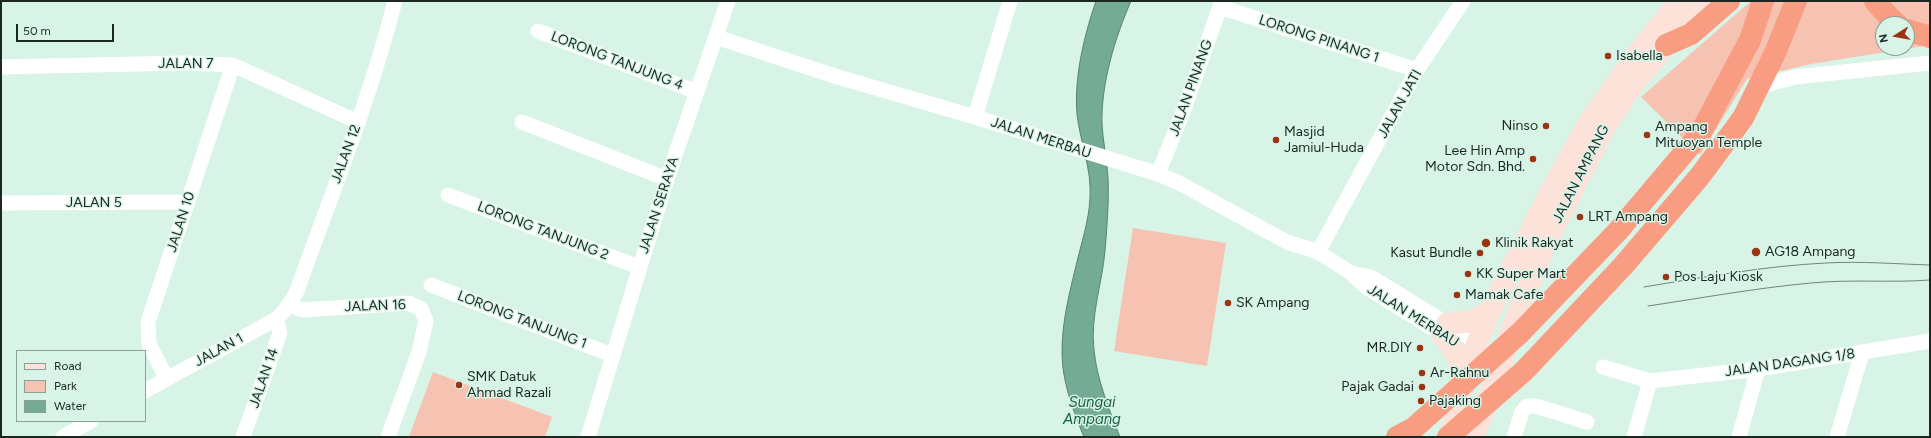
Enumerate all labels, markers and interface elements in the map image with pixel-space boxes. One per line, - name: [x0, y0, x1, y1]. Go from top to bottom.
- street label: LORONG PINANG 1: [1257, 12, 1381, 66]
- scale bar: [18, 16, 116, 42]
- north arrow: [1875, 16, 1915, 56]
- text: 50 m: [23, 24, 51, 38]
- street label: LORONG TANJUNG 4: [549, 28, 685, 94]
- text: N: [1877, 33, 1891, 44]
- street label: JALAN PINANG: [1166, 37, 1216, 139]
- place label: Isabella: [1616, 48, 1663, 64]
- marker: Isabella: [1603, 51, 1613, 61]
- street label: JALAN 7: [158, 56, 214, 72]
- street label: JALAN JATI: [1374, 67, 1426, 141]
- street label: JALAN MERBAU: [989, 114, 1093, 162]
- place label: Ninso: [1501, 118, 1538, 134]
- place label: Ampang Mituoyan Temple: [1655, 119, 1762, 152]
- marker: Ninso: [1541, 121, 1551, 131]
- street label: JALAN 12: [328, 122, 364, 186]
- street label: JALAN AMPANG: [1549, 122, 1613, 226]
- place label: Masjid Jamiul-Huda: [1284, 124, 1364, 156]
- marker: Ampang Mituoyan Temple: [1642, 130, 1652, 140]
- marker: Masjid Jamiul-Huda: [1271, 135, 1281, 145]
- place label: Lee Hin Amp Motor Sdn. Bhd.: [1425, 143, 1525, 176]
- marker: Lee Hin Amp Motor Sdn. Bhd.: [1528, 154, 1538, 164]
- street label: JALAN SERAYA: [635, 155, 683, 255]
- street label: JALAN 10: [163, 190, 199, 254]
- street label: JALAN 5: [66, 195, 122, 211]
- street label: LORONG TANJUNG 2: [475, 198, 611, 264]
- place label: LRT Ampang: [1588, 209, 1668, 225]
- marker: LRT Ampang: [1575, 212, 1585, 222]
- place label: Klinik Rakyat: [1495, 235, 1574, 251]
- marker: Klinik Rakyat: [1480, 237, 1492, 249]
- place label: AG18 Ampang: [1765, 244, 1855, 260]
- place label: Kasut Bundle: [1390, 245, 1472, 261]
- marker: AG18 Ampang: [1750, 246, 1762, 258]
- marker: Kasut Bundle: [1475, 248, 1485, 258]
- place label: KK Super Mart: [1476, 266, 1566, 282]
- marker: KK Super Mart: [1463, 269, 1473, 279]
- place label: Pos Laju Kiosk: [1674, 269, 1763, 285]
- marker: Pos Laju Kiosk: [1661, 272, 1671, 282]
- street label: JALAN MERBAU: [1364, 281, 1462, 351]
- place label: Mamak Cafe: [1465, 287, 1543, 303]
- street label: LORONG TANJUNG 1: [455, 288, 589, 352]
- marker: Mamak Cafe: [1452, 290, 1462, 300]
- place label: SK Ampang: [1236, 295, 1309, 311]
- street label: JALAN 16: [344, 297, 406, 315]
- marker: SK Ampang: [1223, 298, 1233, 308]
- street label: JALAN 1: [192, 330, 246, 370]
- place label: MR.DIY: [1367, 340, 1412, 356]
- marker: MR.DIY: [1415, 343, 1425, 353]
- street label: JALAN 14: [246, 346, 282, 410]
- street label: JALAN DAGANG 1/8: [1724, 346, 1856, 380]
- legend: [16, 350, 146, 422]
- text: Road: [54, 359, 82, 373]
- place label: Ar-Rahnu: [1430, 365, 1489, 381]
- marker: Ar-Rahnu: [1417, 368, 1427, 378]
- place label: SMK Datuk Ahmad Razali: [467, 369, 551, 402]
- text: Park: [54, 379, 77, 393]
- place label: Pajak Gadai: [1341, 379, 1414, 395]
- marker: SMK Datuk Ahmad Razali: [454, 380, 464, 390]
- marker: Pajak Gadai: [1417, 382, 1427, 392]
- place label: Pajaking: [1429, 393, 1481, 409]
- water label: Sungai Ampang: [1063, 394, 1121, 429]
- marker: Pajaking: [1416, 396, 1426, 406]
- text: Water: [54, 399, 86, 413]

